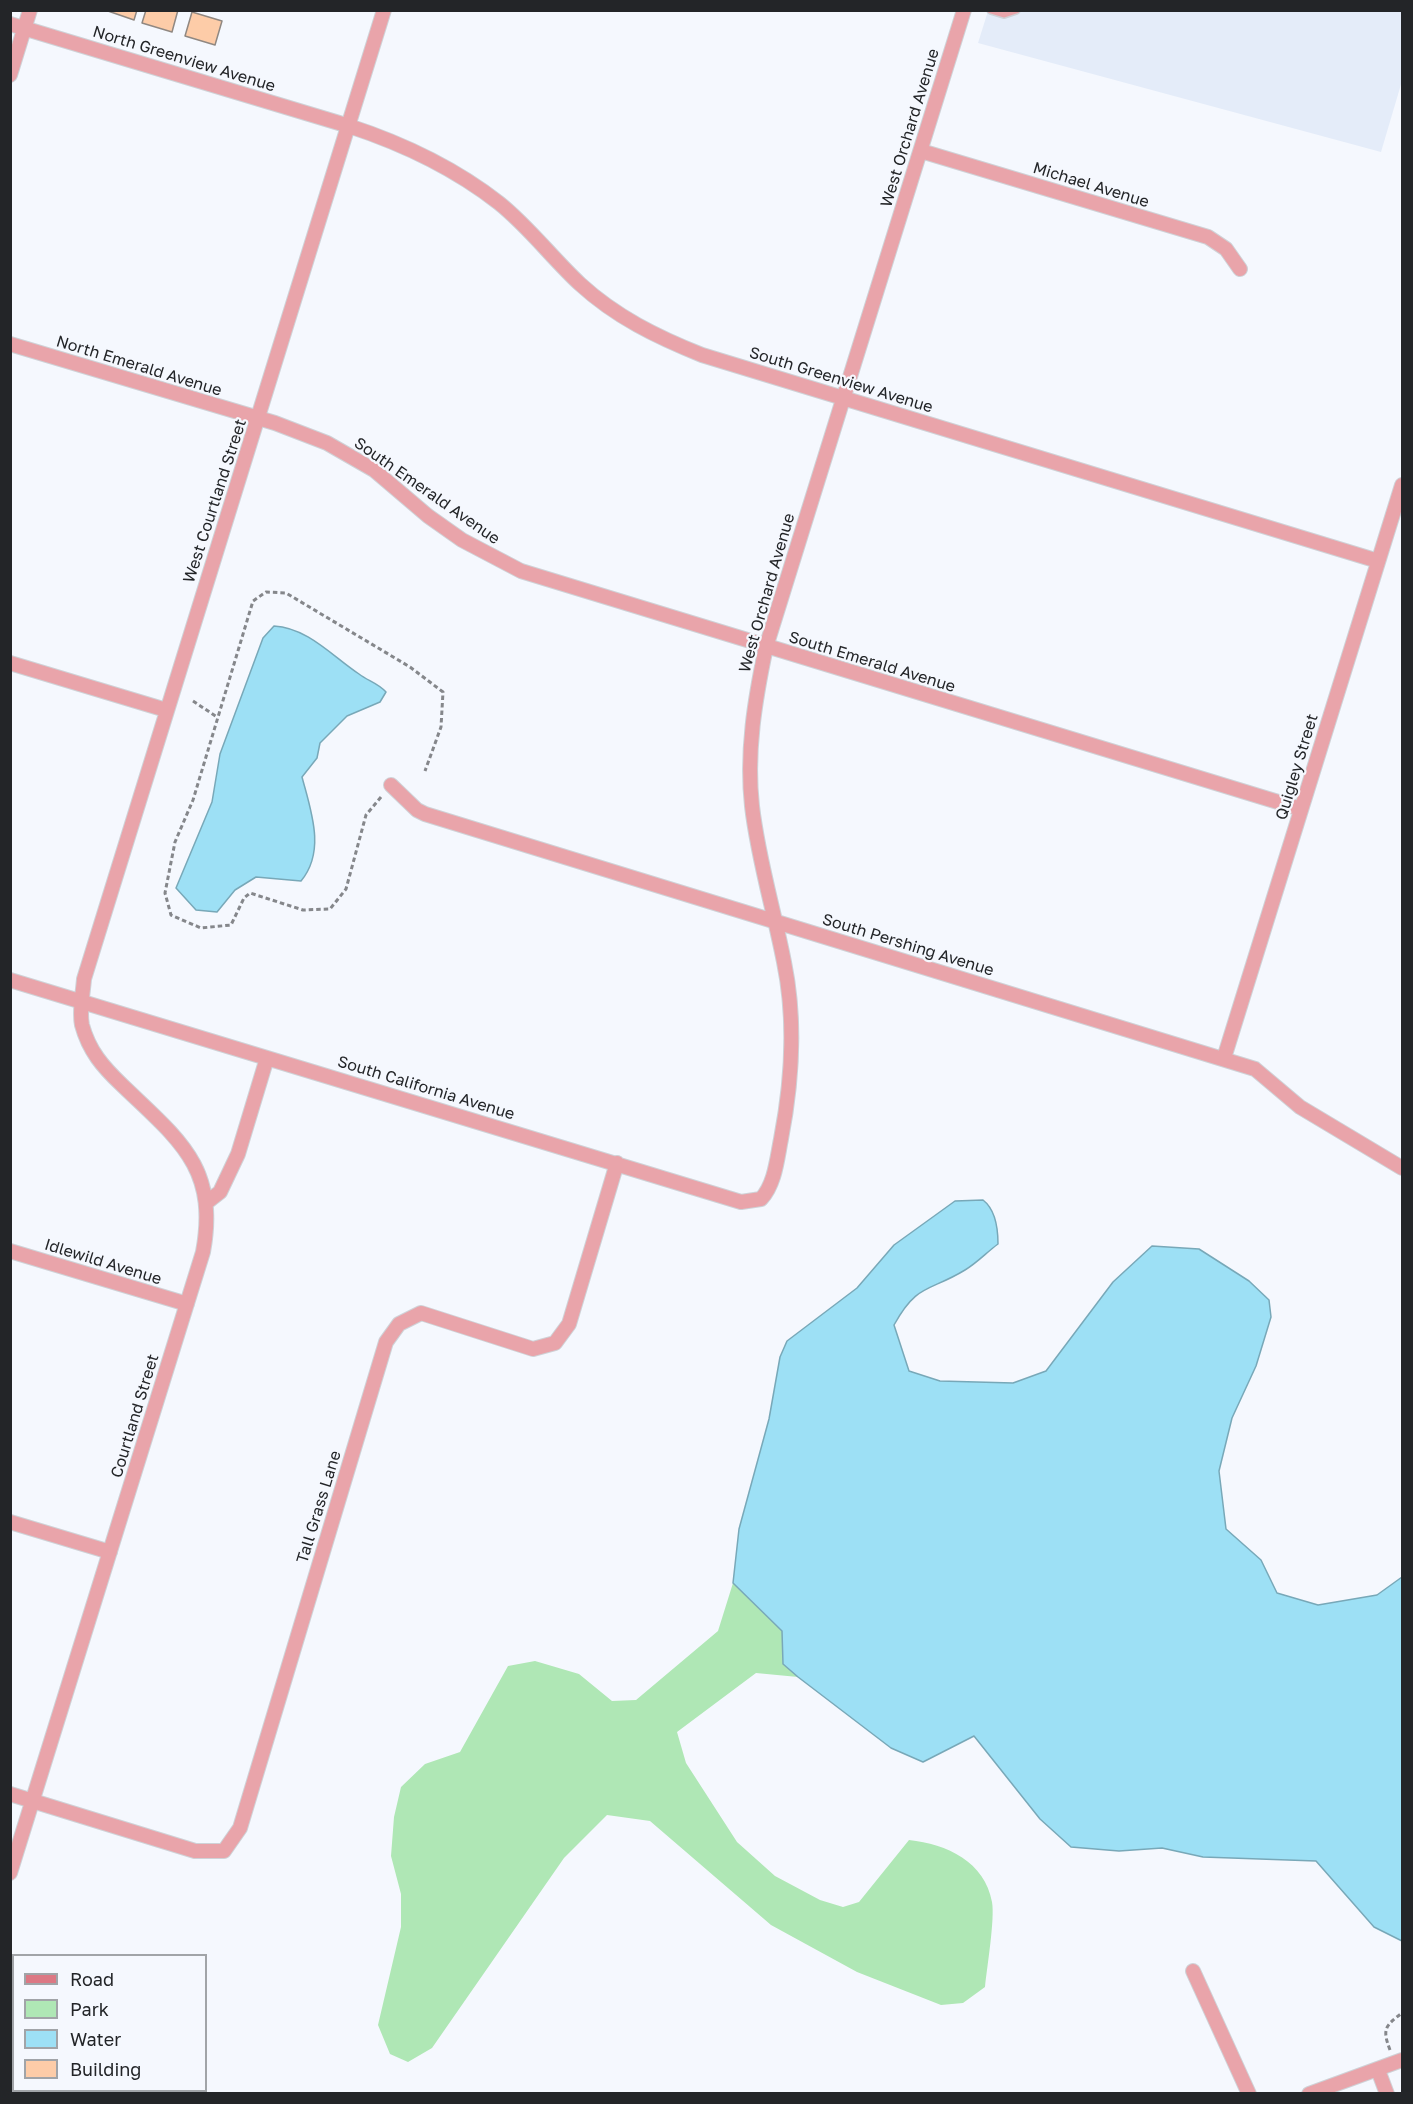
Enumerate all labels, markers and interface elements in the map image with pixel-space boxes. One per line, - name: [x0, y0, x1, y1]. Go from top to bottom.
- street label: North Greenview Avenue: [90, 22, 278, 96]
- street label: West Orchard Avenue: [877, 46, 943, 210]
- street label: Michael Avenue: [1031, 158, 1151, 212]
- street label: North Emerald Avenue: [54, 332, 224, 400]
- street label: South Greenview Avenue: [747, 343, 935, 417]
- street label: West Courtland Street: [179, 417, 251, 585]
- street label: South Emerald Avenue: [350, 433, 504, 549]
- street label: West Orchard Avenue: [735, 511, 799, 675]
- street label: South Emerald Avenue: [786, 627, 958, 697]
- street label: Quigley Street: [1272, 712, 1322, 822]
- street label: South Pershing Avenue: [820, 910, 996, 980]
- street label: South California Avenue: [335, 1052, 517, 1124]
- street label: Idlewild Avenue: [42, 1235, 164, 1289]
- street label: Courtland Street: [107, 1352, 163, 1480]
- street label: Tall Grass Lane: [293, 1448, 345, 1566]
- legend: [12, 1954, 207, 2092]
- text: Road: [70, 1968, 114, 1990]
- text: Park: [70, 1998, 109, 2020]
- text: Water: [70, 2028, 121, 2050]
- text: Building: [70, 2058, 141, 2080]

